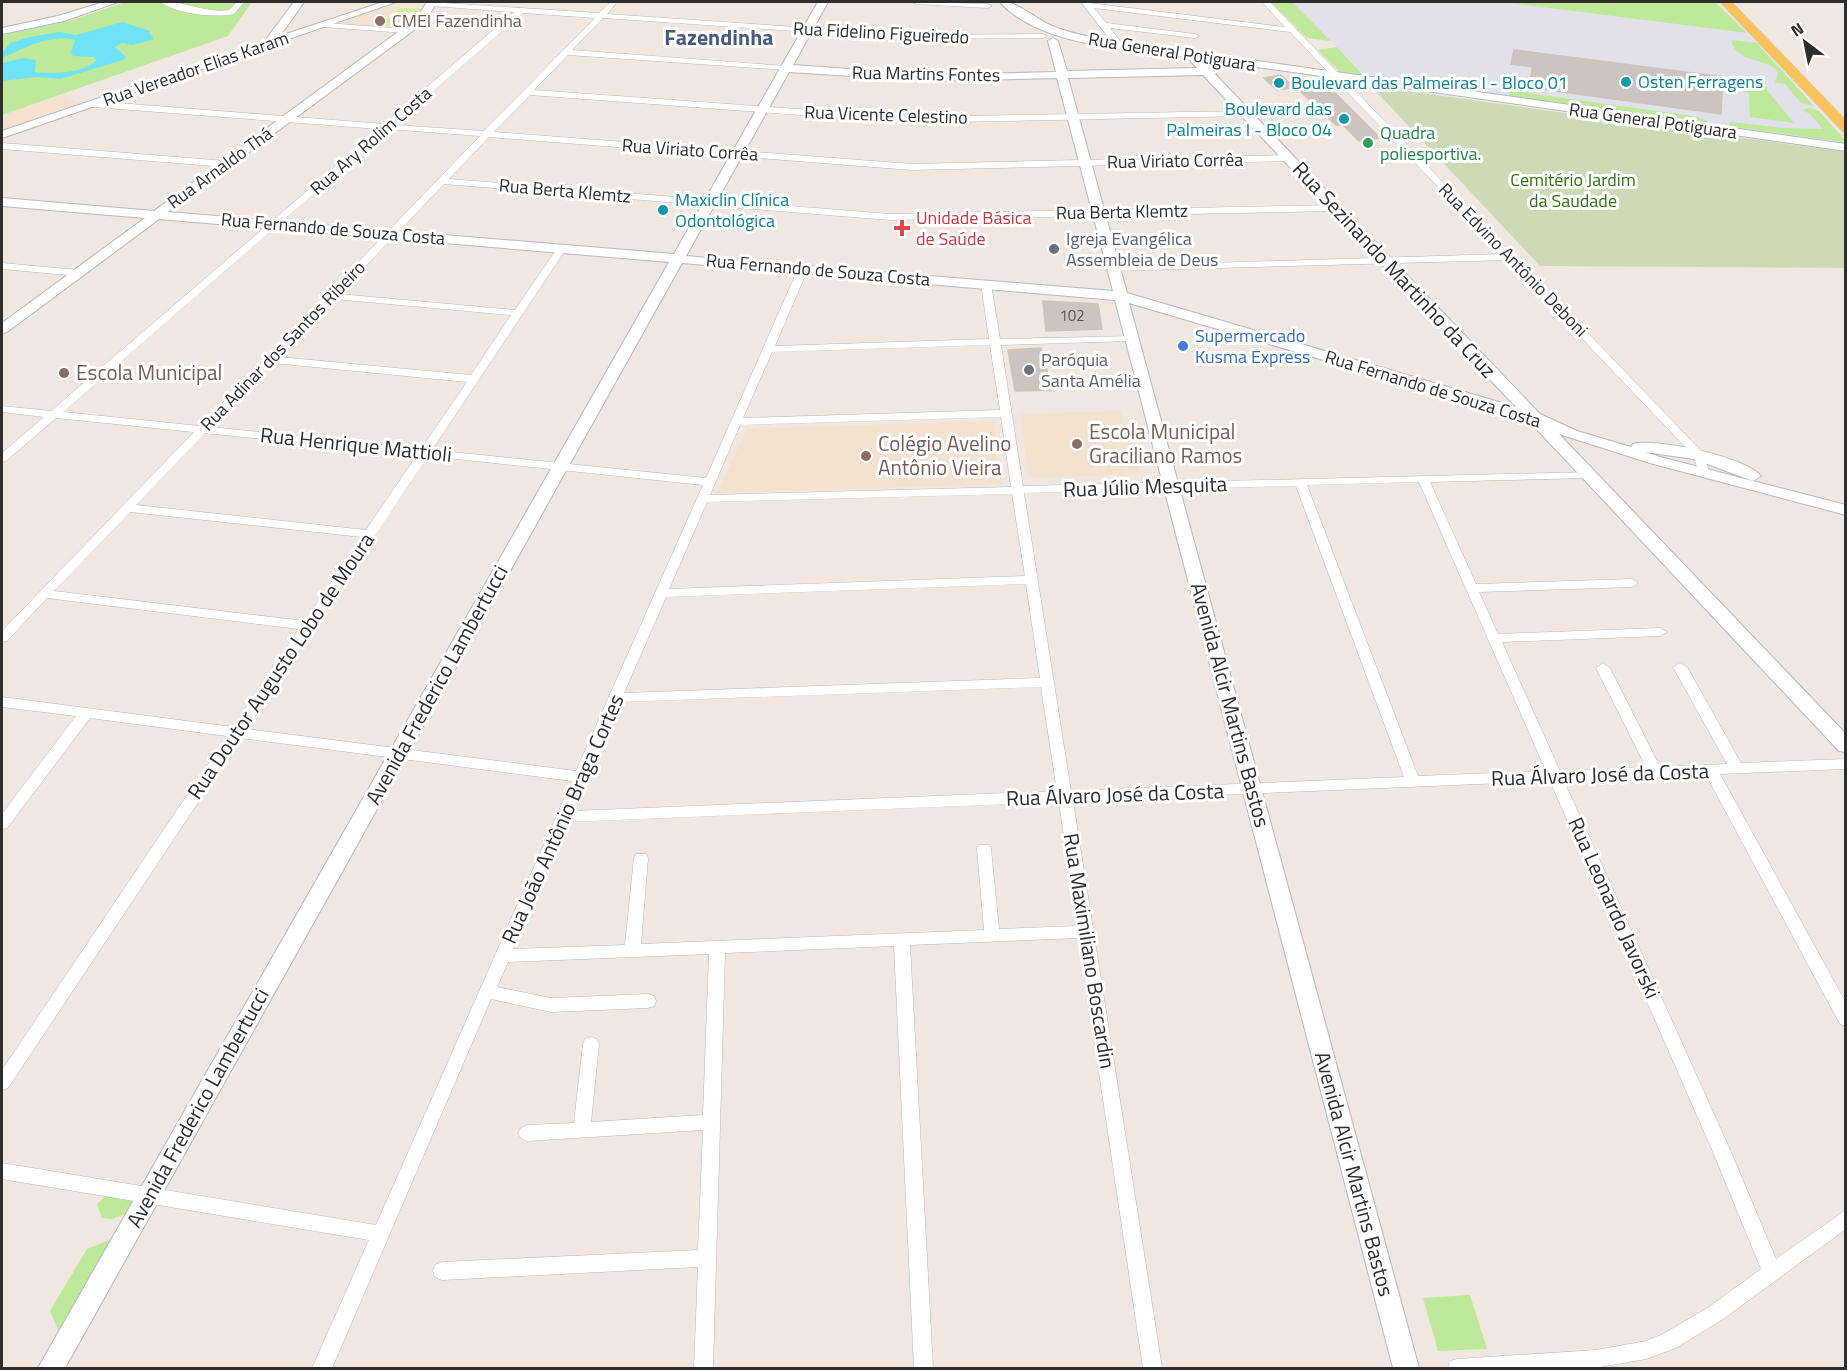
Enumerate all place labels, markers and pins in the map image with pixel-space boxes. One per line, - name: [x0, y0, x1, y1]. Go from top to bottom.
- place label: CMEI Fazendinha: [392, 7, 522, 34]
- marker: CMEI Fazendinha: [373, 14, 387, 28]
- place label: Osten Ferragens: [1638, 68, 1763, 95]
- place label: Boulevard das Palmeiras I - Bloco 01: [1291, 69, 1568, 96]
- marker: Osten Ferragens: [1619, 75, 1633, 89]
- marker: Boulevard das Palmeiras I - Bloco 01: [1272, 76, 1286, 90]
- place label: Boulevard das Palmeiras I - Bloco 04: [1166, 95, 1332, 143]
- marker: Boulevard das Palmeiras I - Bloco 04: [1337, 112, 1351, 126]
- place label: Quadra poliesportiva.: [1380, 119, 1481, 167]
- marker: Quadra poliesportiva.: [1361, 136, 1375, 150]
- place label: Maxiclin Clínica Odontológica: [675, 186, 789, 234]
- marker: Maxiclin Clínica Odontológica: [656, 203, 670, 217]
- place label: Unidade Básica de Saúde: [916, 204, 1032, 252]
- marker: Unidade Básica de Saúde: [893, 219, 911, 237]
- place label: Igreja Evangélica Assembleia de Deus: [1066, 225, 1218, 273]
- marker: Igreja Evangélica Assembleia de Deus: [1047, 242, 1061, 256]
- place label: Supermercado Kusma Express: [1195, 322, 1310, 370]
- marker: Supermercado Kusma Express: [1176, 339, 1190, 353]
- place label: Paróquia Santa Amélia: [1041, 346, 1141, 394]
- place label: Escola Municipal: [76, 356, 222, 388]
- marker: Paróquia Santa Amélia: [1022, 363, 1036, 377]
- marker: Escola Municipal: [57, 366, 71, 380]
- place label: Escola Municipal Graciliano Ramos: [1089, 415, 1242, 471]
- place label: Colégio Avelino Antônio Vieira: [878, 427, 1011, 483]
- marker: Escola Municipal Graciliano Ramos: [1070, 437, 1084, 451]
- marker: Colégio Avelino Antônio Vieira: [859, 449, 873, 463]

